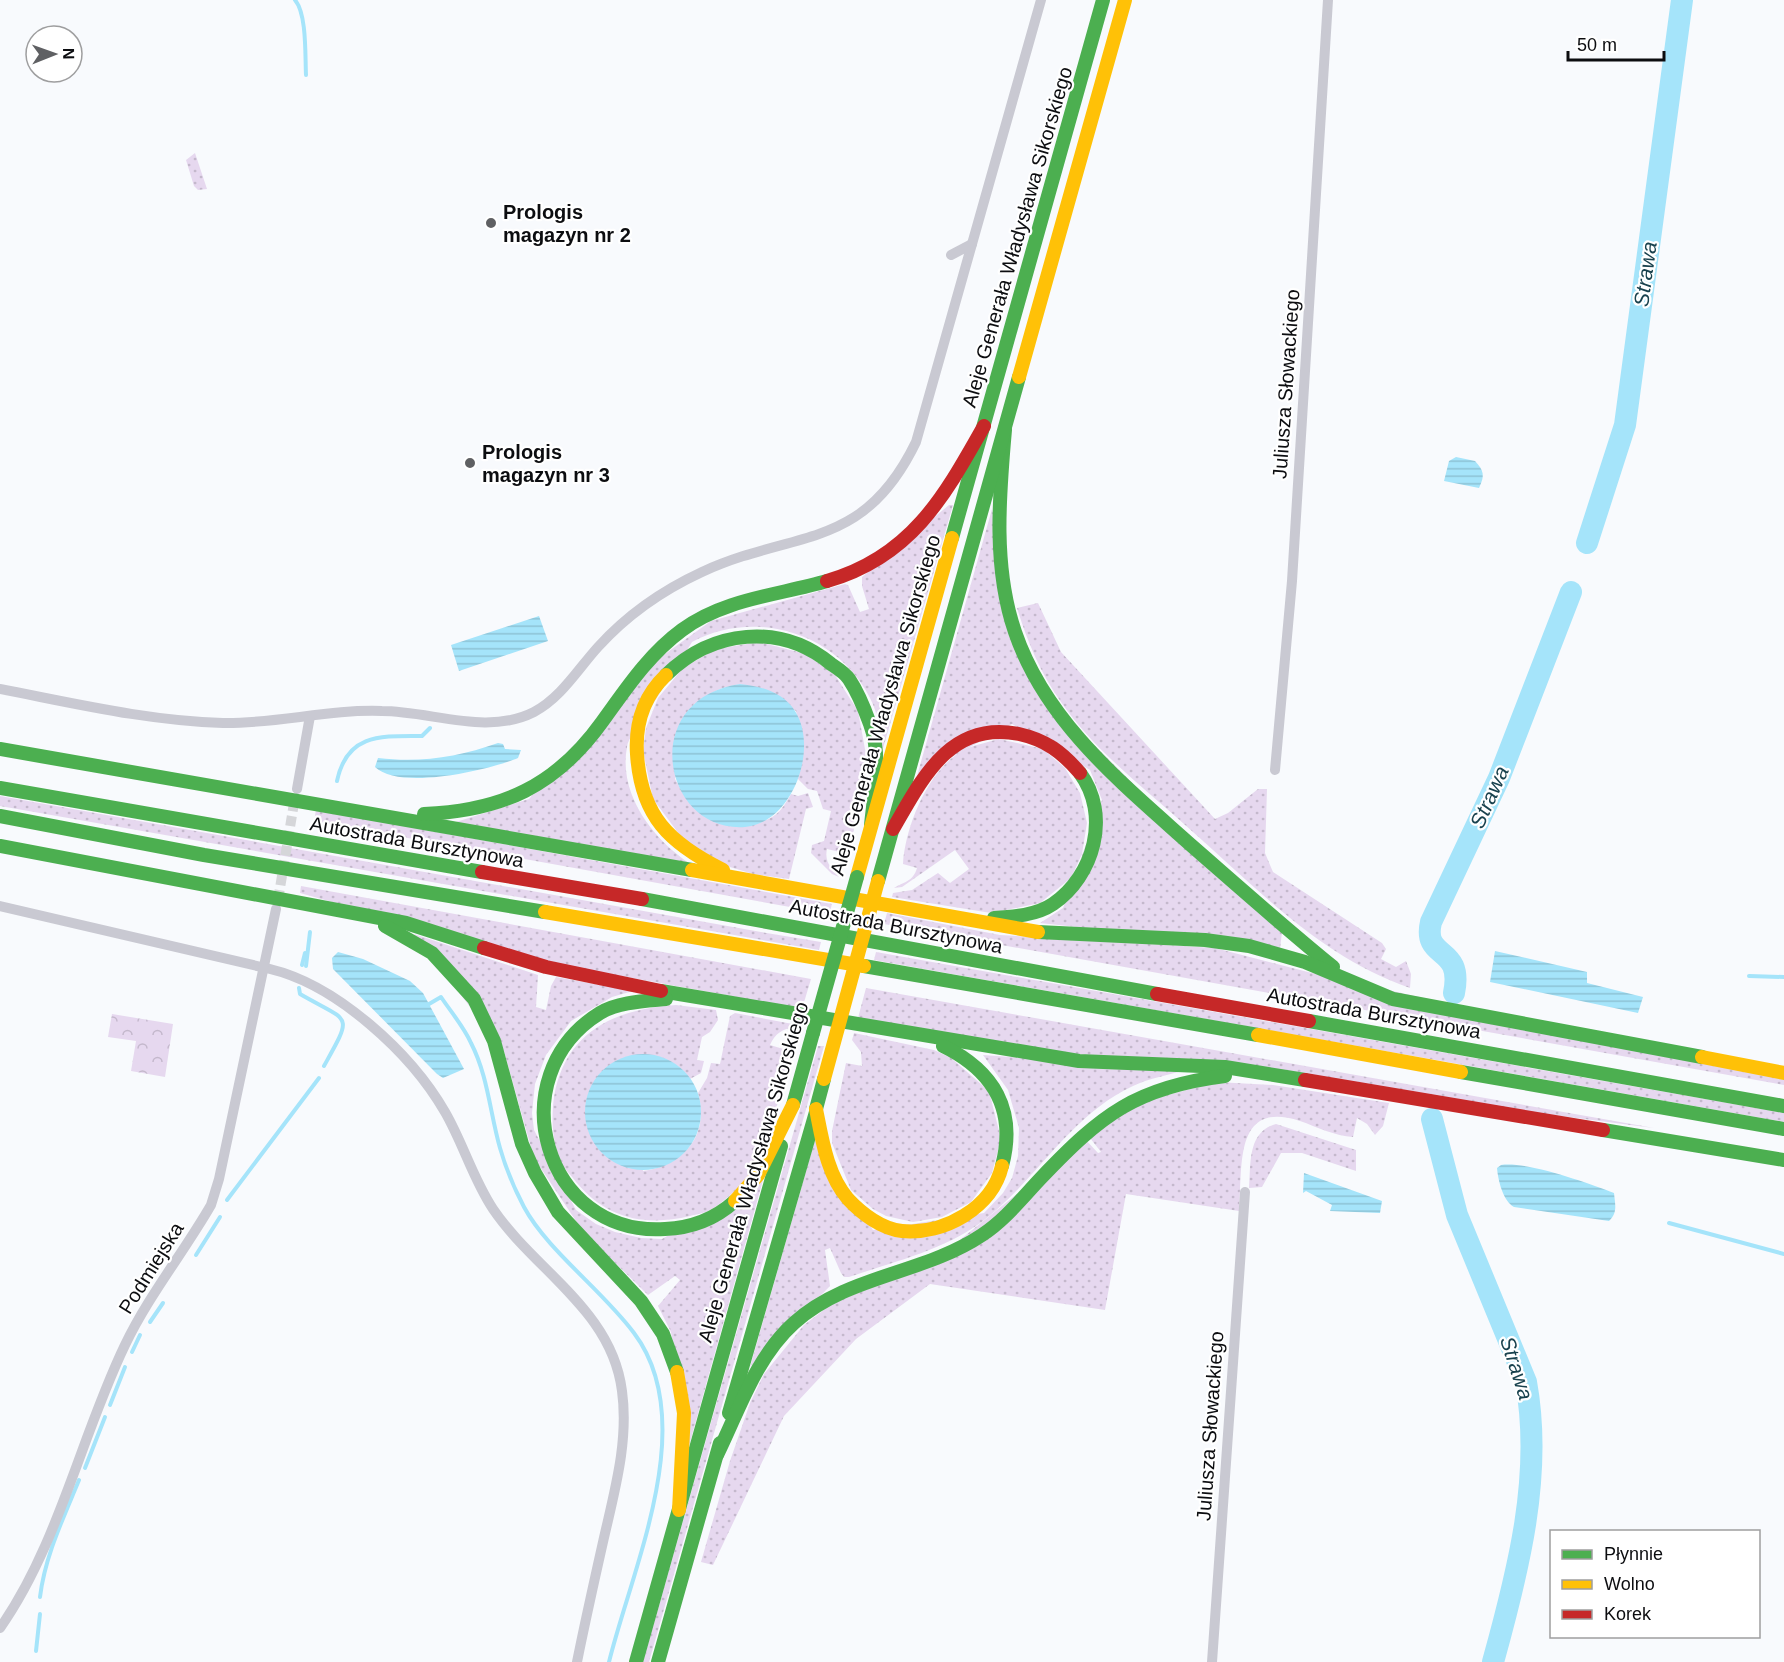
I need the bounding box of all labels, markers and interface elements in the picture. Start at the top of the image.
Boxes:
north arrow [24,24,84,84]
scale bar [1568,24,1664,62]
text: 50 m [1577,35,1617,55]
text: N [60,48,77,60]
street label: Aleje Generała Władysława Sikorskiego [958,64,1076,410]
place label: Prologis magazyn nr 2 [503,201,631,246]
marker: Prologis magazyn nr 2 [484,216,498,230]
water label: Strawa [1629,240,1661,308]
street label: Juliusza Słowackiego [1268,288,1304,480]
place label: Prologis magazyn nr 3 [482,441,610,486]
marker: Prologis magazyn nr 3 [463,456,477,470]
street label: Aleje Generała Władysława Sikorskiego [826,532,944,878]
water label: Strawa [1465,762,1513,832]
street label: Autostrada Bursztynowa [308,812,527,872]
street label: Autostrada Bursztynowa [788,895,1005,958]
street label: Autostrada Bursztynowa [1265,983,1484,1043]
street label: Aleje Generała Władysława Sikorskiego [694,999,812,1345]
street label: Podmiejska [114,1218,188,1318]
street label: Juliusza Słowackiego [1192,1330,1228,1522]
water label: Strawa [1496,1333,1538,1403]
legend [1550,1530,1760,1638]
text: Płynnie [1604,1544,1663,1564]
text: Wolno [1604,1574,1655,1594]
text: Korek [1604,1604,1652,1624]

